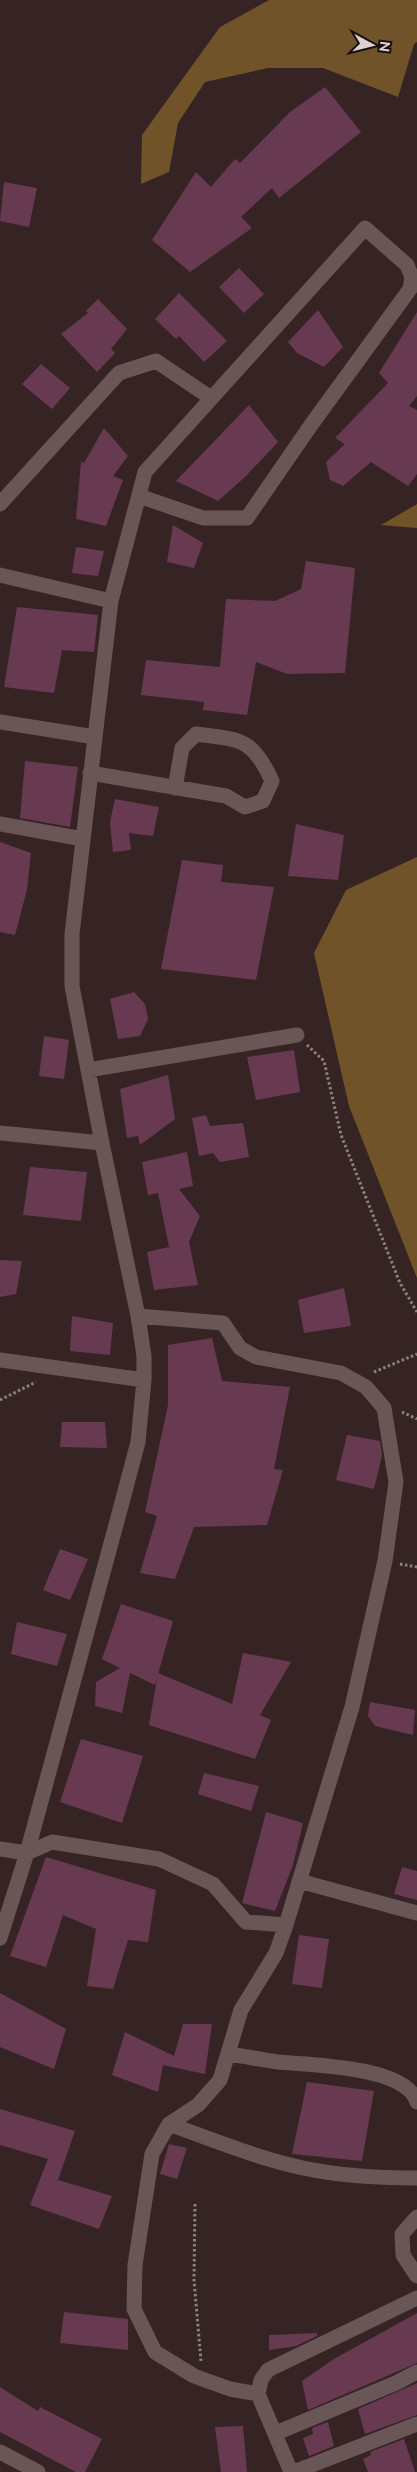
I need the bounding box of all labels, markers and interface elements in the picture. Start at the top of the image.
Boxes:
north arrow [347,20,397,70]
text: N [376,40,393,53]

